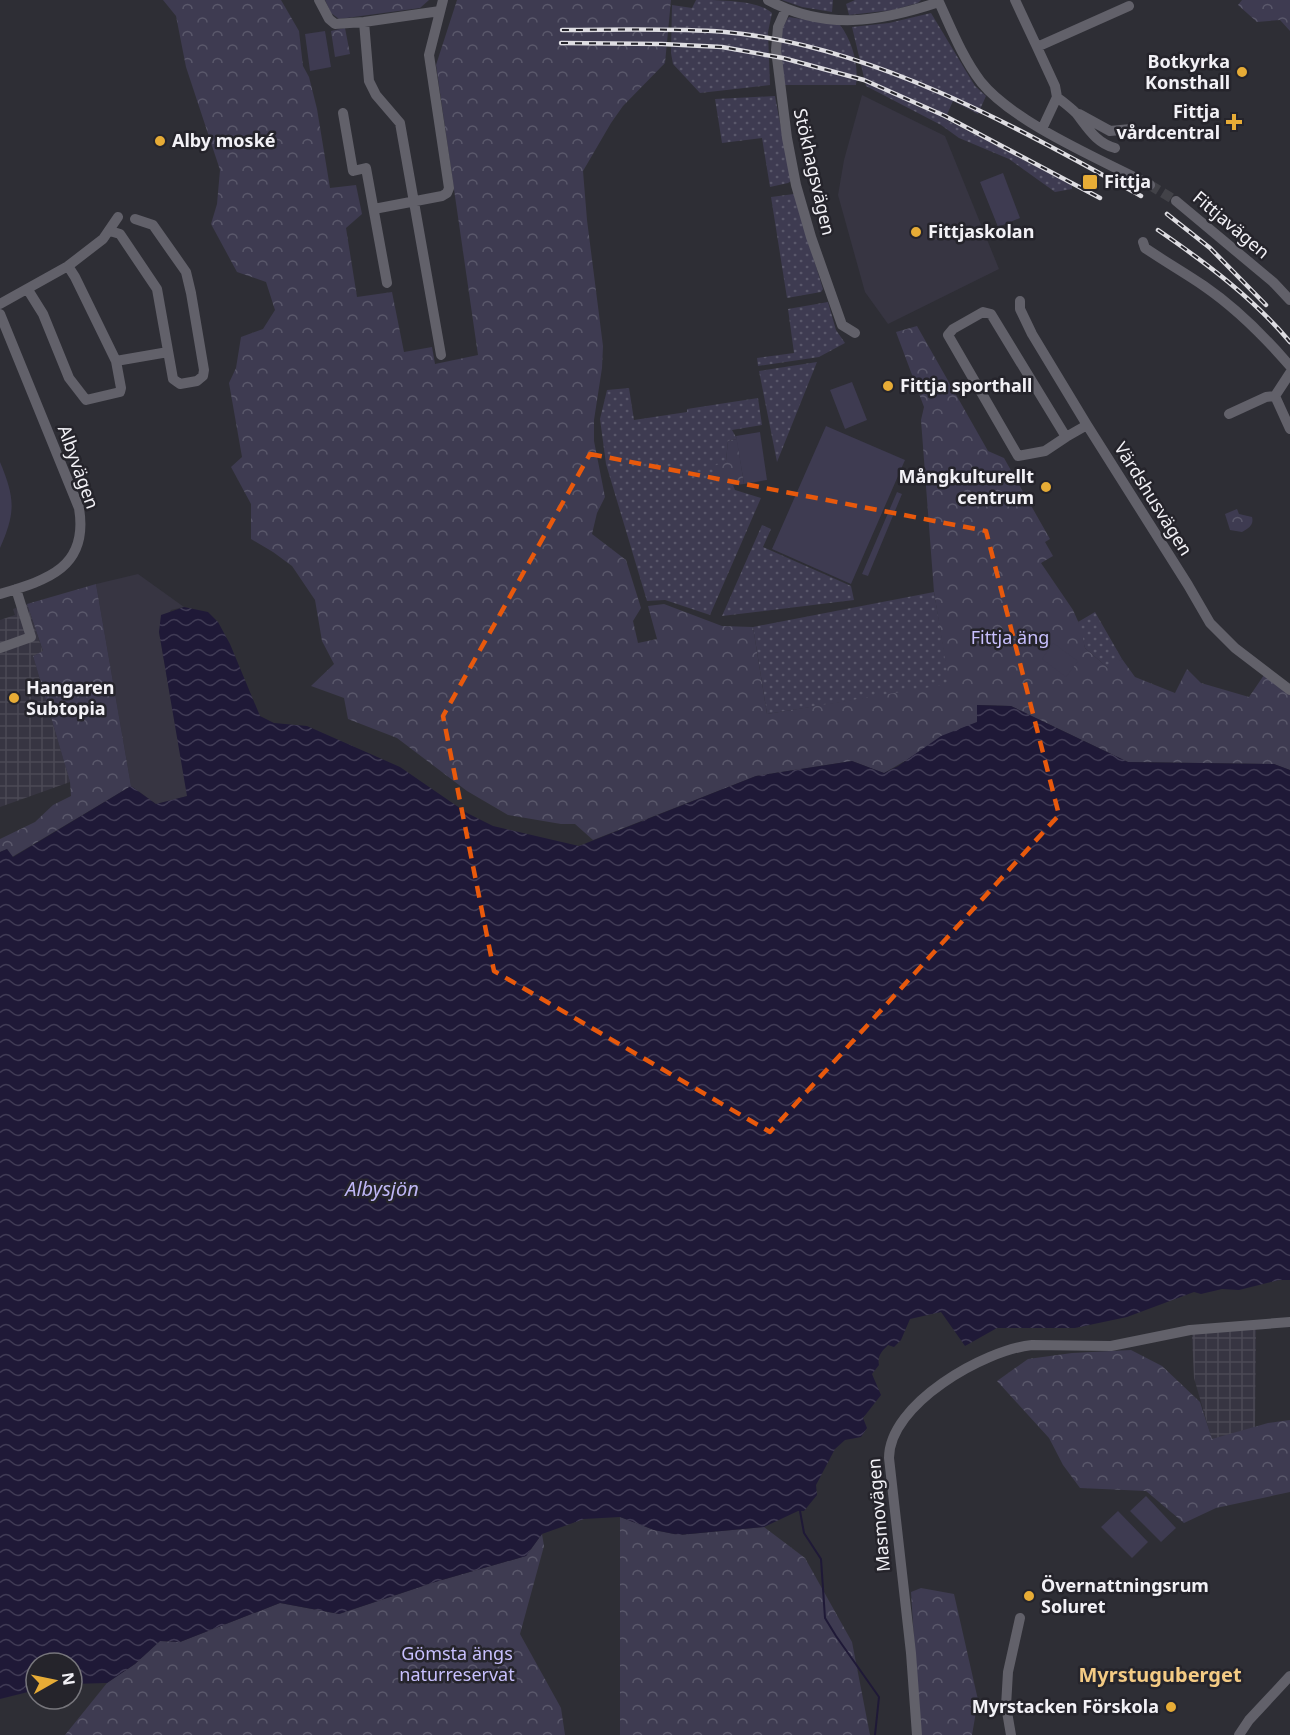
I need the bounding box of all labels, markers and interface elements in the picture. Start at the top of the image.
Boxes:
place label: Botkyrka Konsthall [1145,49,1230,94]
marker: Botkyrka Konsthall [1235,65,1249,79]
place label: Fittja vårdcentral [1117,99,1220,144]
street label: Stökhagsvägen [789,106,841,238]
marker: Fittja vårdcentral [1225,113,1243,131]
place label: Alby moské [172,128,276,152]
marker: Alby moské [153,134,167,148]
place label: Fittja [1104,169,1151,193]
marker: Fittja [1081,173,1099,191]
street label: Fittjavägen [1188,185,1275,263]
place label: Fittjaskolan [928,219,1034,243]
marker: Fittjaskolan [909,225,923,239]
place label: Fittja sporthall [900,373,1032,397]
marker: Fittja sporthall [881,379,895,393]
street label: Albyvägen [53,421,105,512]
street label: Värdshusvägen [1109,437,1198,560]
place label: Mångkulturellt centrum [898,464,1034,509]
marker: Mångkulturellt centrum [1039,480,1053,494]
park label: Fittja äng [971,625,1049,649]
place label: Hangaren Subtopia [26,675,115,720]
marker: Hangaren Subtopia [7,691,21,705]
water label: Albysjön [343,1175,419,1202]
street label: Masmovägen [861,1457,895,1573]
place label: Övernattningsrum Soluret [1041,1573,1209,1618]
marker: Övernattningsrum Soluret [1022,1589,1036,1603]
park label: Gömsta ängs naturreservat [399,1641,515,1686]
north arrow [24,1651,84,1711]
district label: Myrstuguberget [1078,1661,1242,1688]
text: N [57,1671,81,1687]
place label: Myrstacken Förskola [972,1694,1159,1718]
marker: Myrstacken Förskola [1164,1700,1178,1714]

